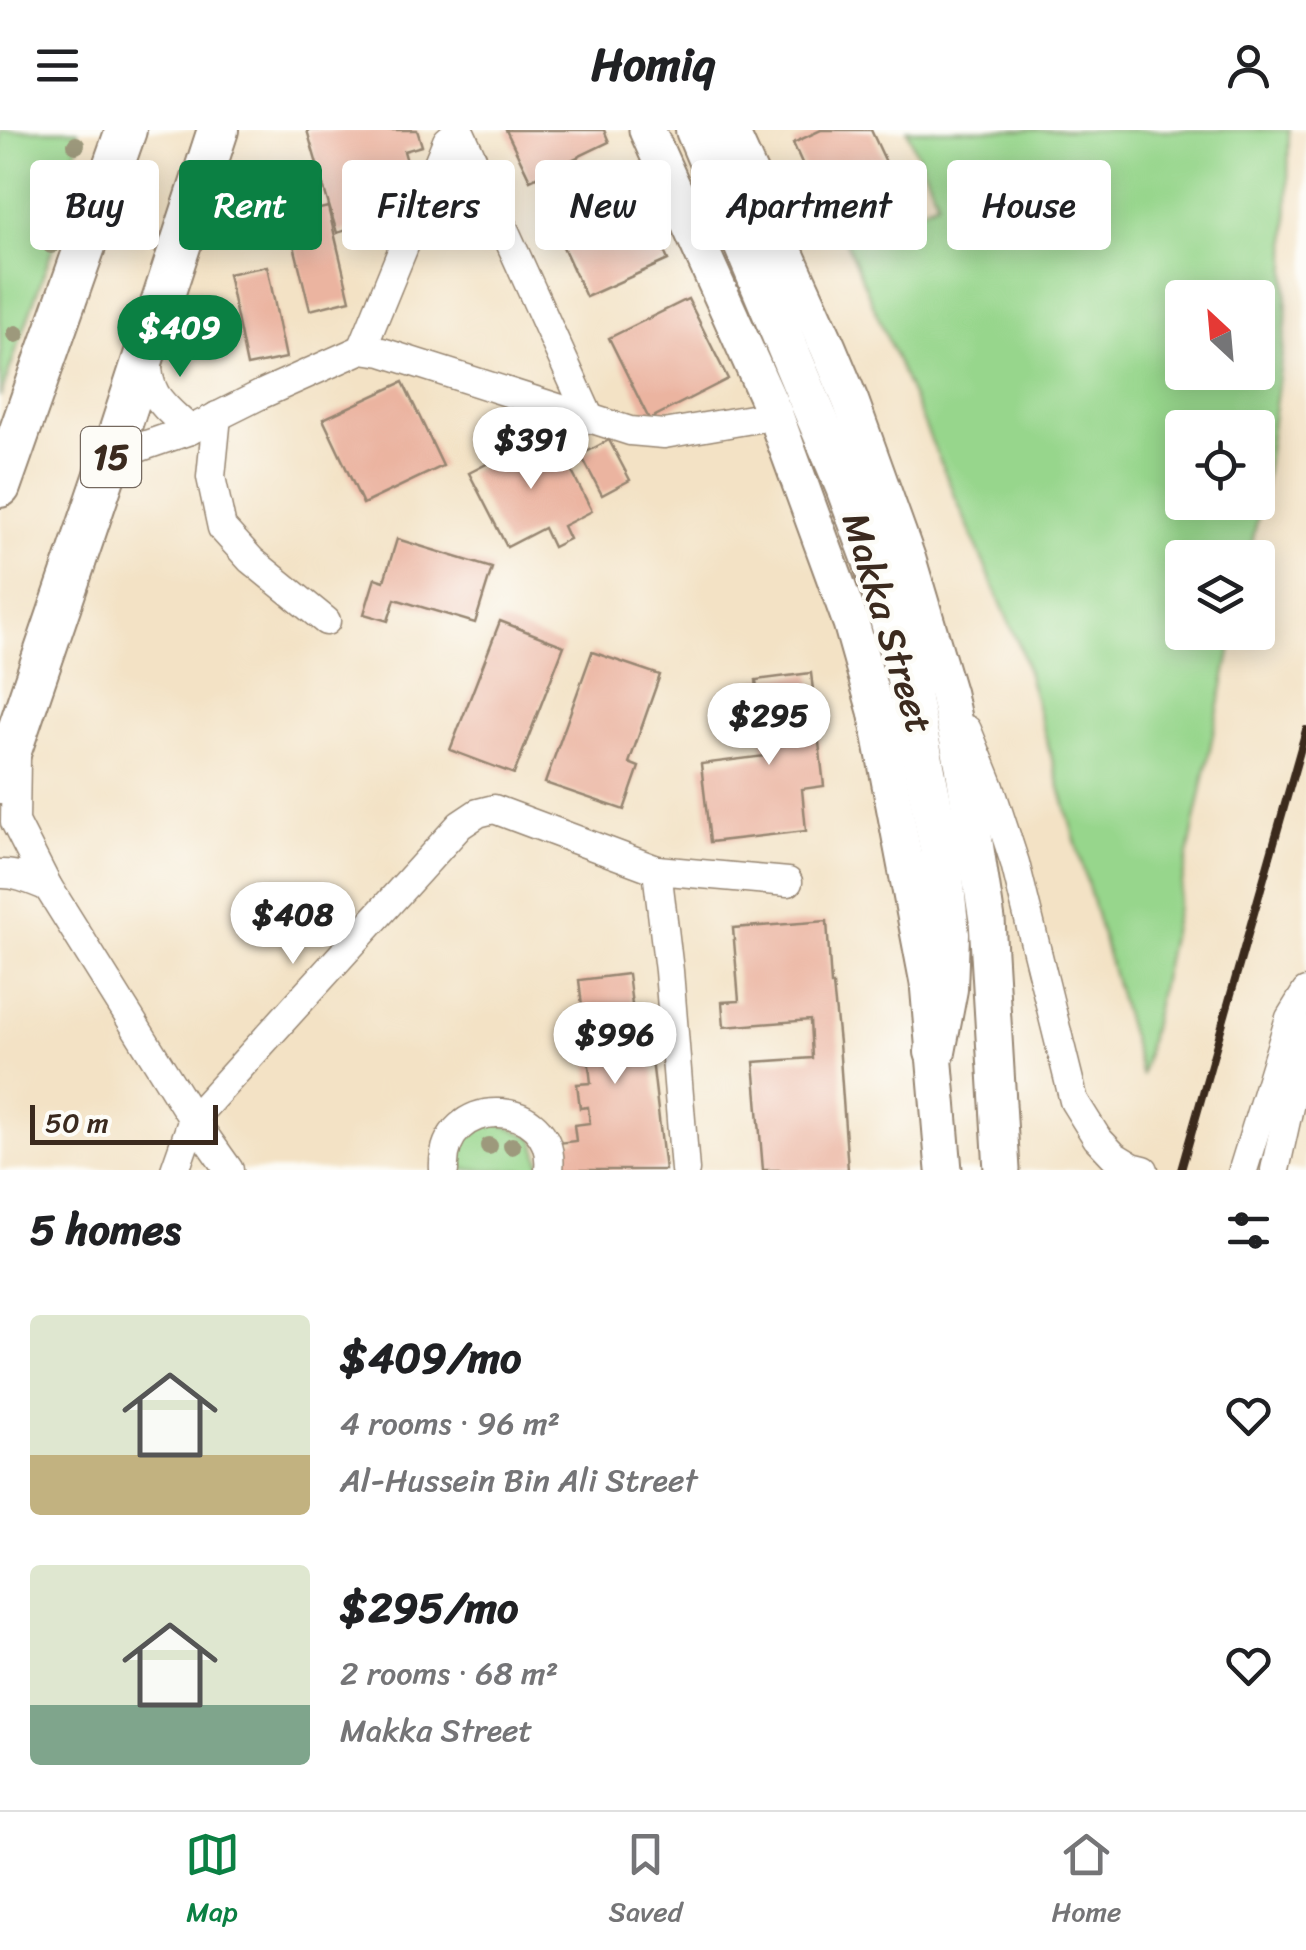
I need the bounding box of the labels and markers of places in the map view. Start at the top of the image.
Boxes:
pin: $409 [121,295,239,380]
pin: $391 [472,407,590,492]
pin: $295 [710,683,828,768]
pin: $408 [234,882,352,967]
pin: $996 [556,1002,674,1087]

